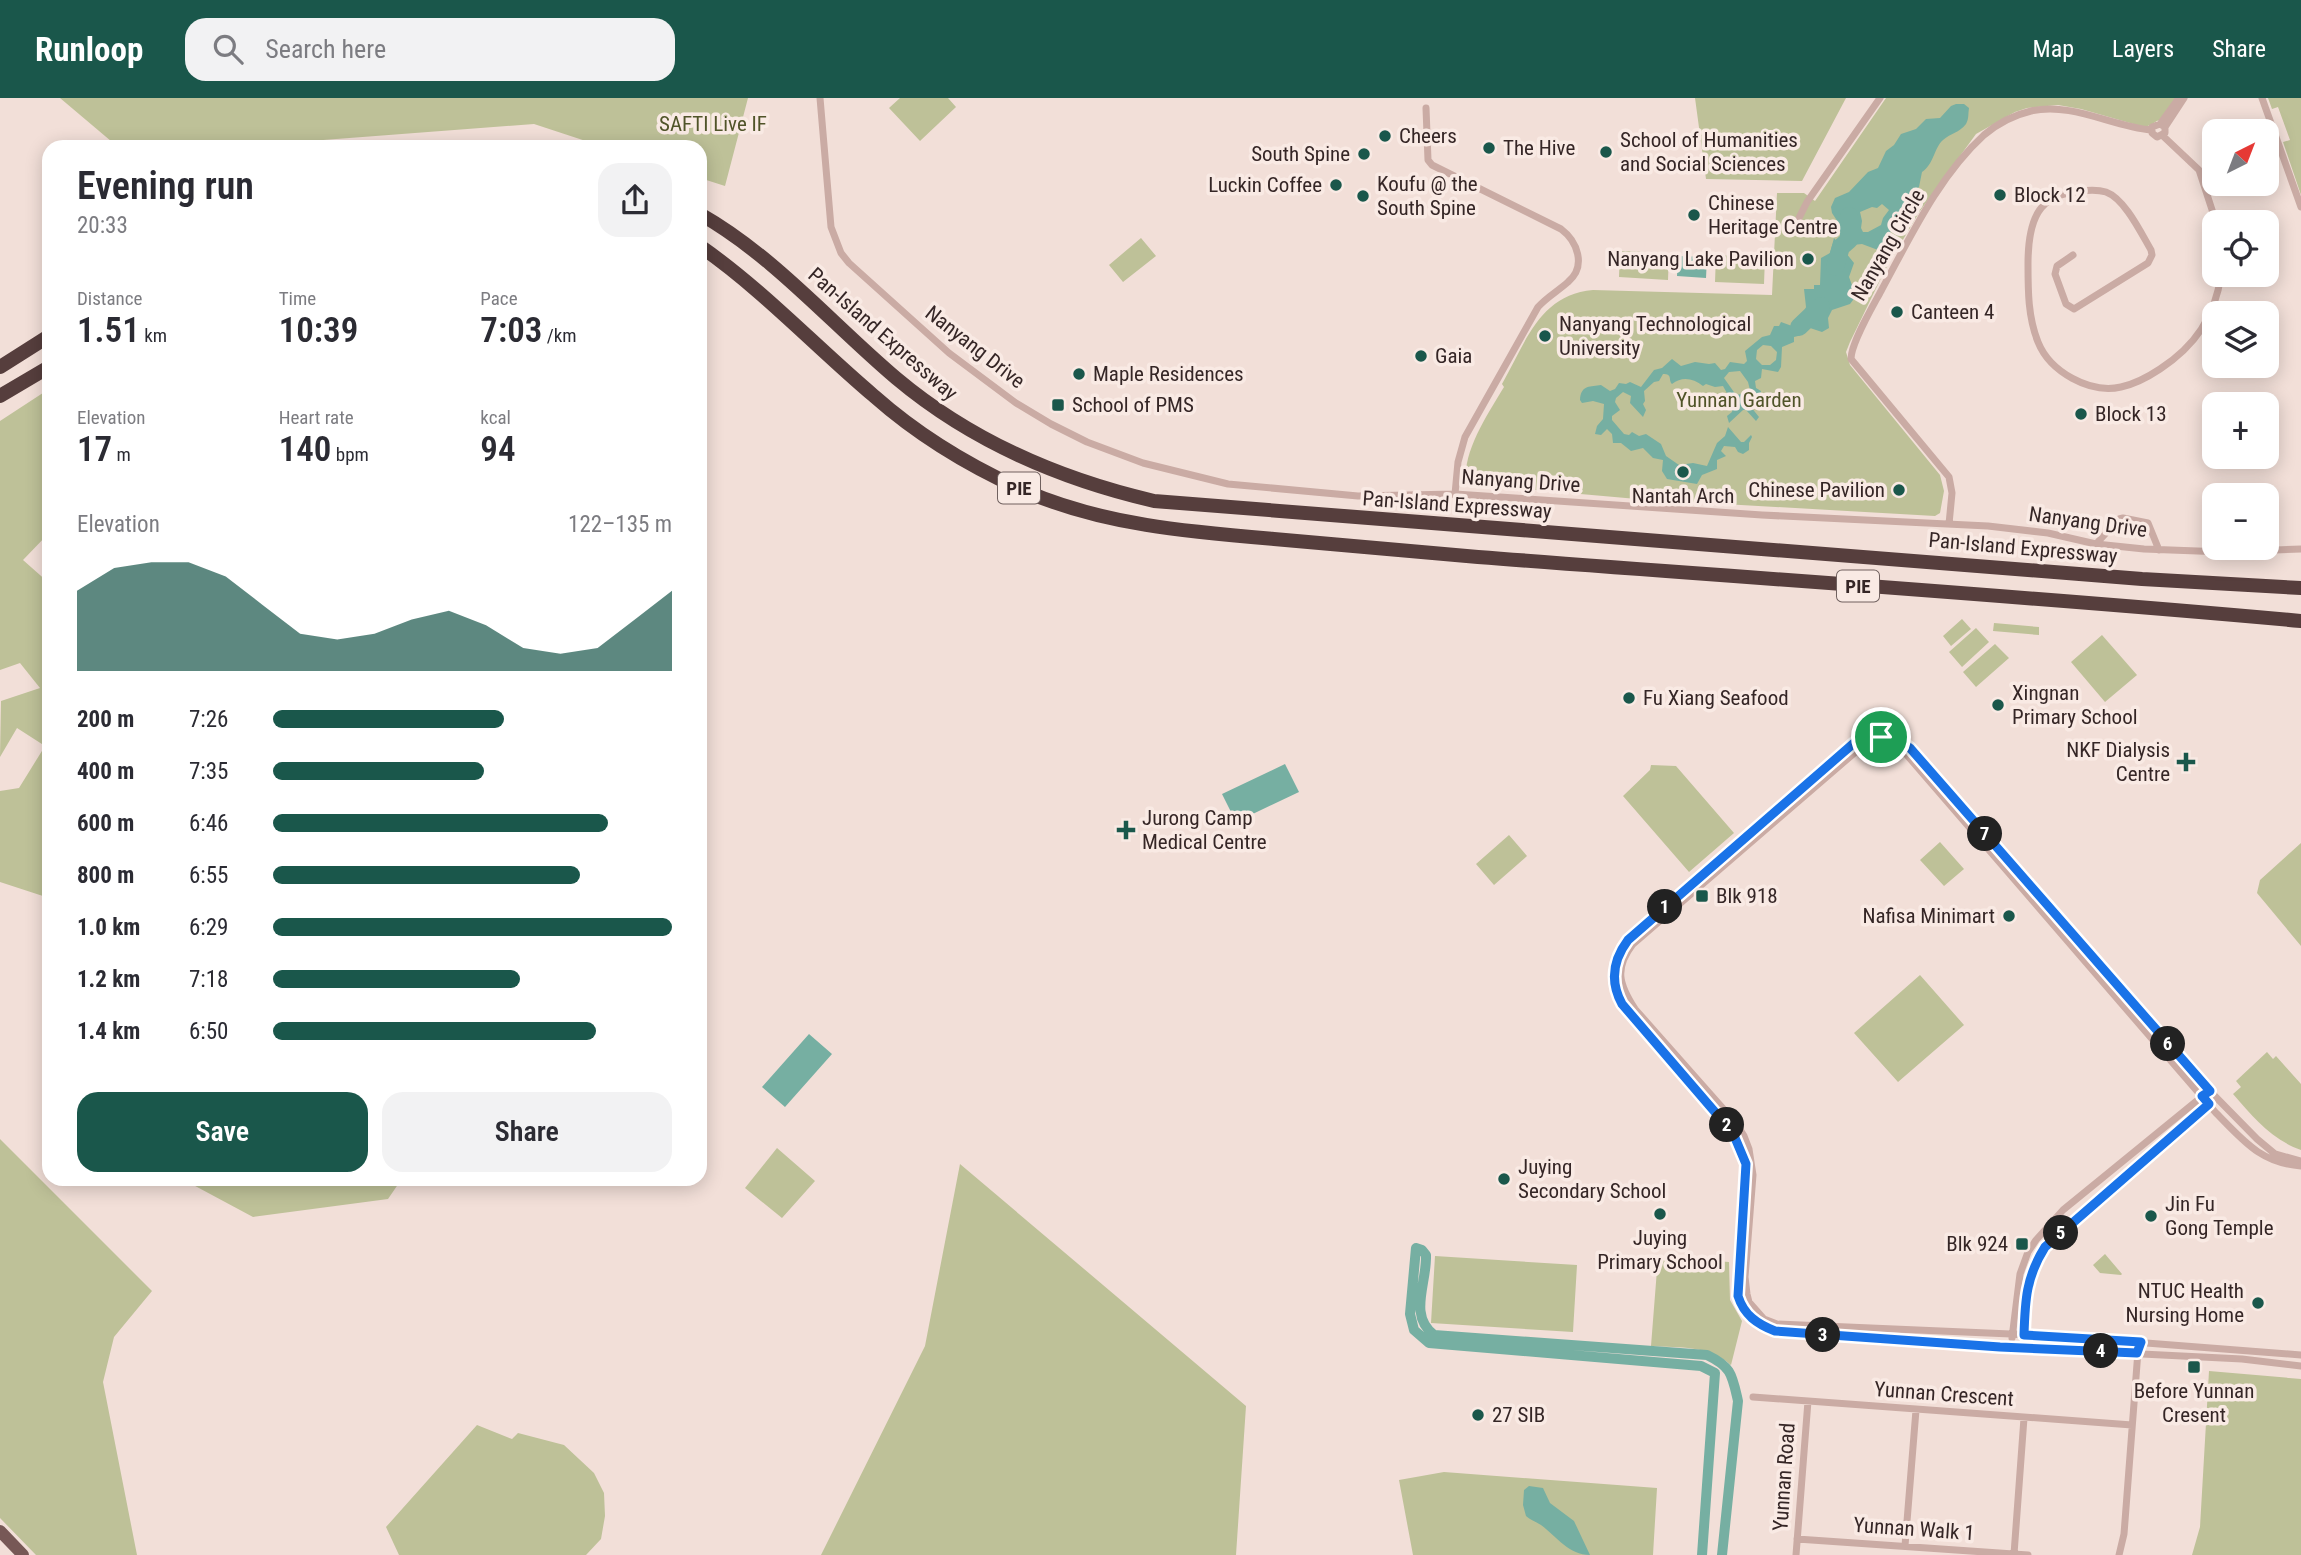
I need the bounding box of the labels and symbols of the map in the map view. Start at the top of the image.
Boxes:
park label: SAFTI Live IF [659,112,767,136]
north arrow [2202,119,2278,196]
place label: Cheers [1399,124,1457,148]
marker: Cheers [1377,128,1393,144]
place label: School of Humanities and Social Sciences [1620,128,1798,176]
place label: The Hive [1503,136,1575,160]
marker: The Hive [1481,140,1497,156]
place label: South Spine [1251,142,1350,166]
marker: School of Humanities and Social Sciences [1598,144,1614,160]
marker: South Spine [1356,146,1372,162]
place label: Koufu @ the South Spine [1377,172,1478,220]
place label: Luckin Coffee [1208,173,1322,197]
marker: Luckin Coffee [1328,177,1344,193]
place label: Block 12 [2014,183,2086,207]
street label: Nanyang Circle [1846,185,1930,305]
marker: Block 12 [1992,187,2008,203]
marker: Koufu @ the South Spine [1355,188,1371,204]
place label: Chinese Heritage Centre [1708,191,1838,239]
marker: Chinese Heritage Centre [1686,207,1702,223]
place label: Nanyang Lake Pavilion [1607,247,1794,271]
marker: Nanyang Lake Pavilion [1800,251,1816,267]
street label: Pan-Island Expressway [804,263,963,405]
place label: Canteen 4 [1911,300,1994,324]
street label: Nanyang Drive [921,301,1029,393]
marker: Canteen 4 [1889,304,1905,320]
place label: Nanyang Technological University [1559,312,1751,360]
marker: Nanyang Technological University [1537,328,1553,344]
place label: Gaia [1435,344,1472,368]
marker: Gaia [1413,348,1429,364]
place label: Maple Residences [1093,362,1244,386]
marker: Maple Residences [1071,366,1087,382]
park label: Yunnan Garden [1676,388,1802,412]
place label: School of PMS [1072,393,1194,417]
marker: School of PMS [1050,397,1066,413]
place label: Block 13 [2095,402,2167,426]
marker: Block 13 [2073,406,2089,422]
marker: Nantah Arch [1675,464,1691,480]
street label: Nanyang Drive [1461,465,1581,497]
road number: PIE [998,472,1040,504]
place label: Chinese Pavilion [1748,478,1885,502]
marker: Chinese Pavilion [1891,482,1907,498]
place label: Nantah Arch [1632,484,1734,508]
street label: Pan-Island Expressway [1362,486,1553,524]
street label: Nanyang Drive [2027,502,2149,542]
street label: Pan-Island Expressway [1928,528,2119,568]
road number: PIE [1837,570,1879,601]
place label: Xingnan Primary School [2012,681,2138,729]
place label: Fu Xiang Seafood [1643,686,1789,710]
marker: Fu Xiang Seafood [1621,690,1637,706]
marker: Xingnan Primary School [1990,697,2006,713]
pin [1851,707,1911,767]
place label: NKF Dialysis Centre [2066,738,2170,786]
marker: NKF Dialysis Centre [2176,752,2196,772]
place label: Jurong Camp Medical Centre [1142,806,1267,854]
pin: 7 [1968,816,2002,852]
marker: Jurong Camp Medical Centre [1116,820,1136,840]
place label: Blk 918 [1716,884,1778,908]
marker: Blk 918 [1694,888,1710,904]
pin: 1 [1648,890,1682,924]
place label: Nafisa Minimart [1863,904,1995,928]
marker: Nafisa Minimart [2001,908,2017,924]
pin: 6 [2150,1026,2186,1062]
pin: 2 [1710,1108,1744,1142]
place label: Juying Secondary School [1518,1155,1666,1203]
marker: Juying Secondary School [1496,1171,1512,1187]
place label: Jin Fu Gong Temple [2165,1192,2274,1240]
marker: Juying Primary School [1652,1206,1668,1222]
marker: Jin Fu Gong Temple [2143,1208,2159,1224]
pin: 5 [2044,1216,2078,1250]
place label: Juying Primary School [1597,1226,1723,1274]
place label: Blk 924 [1946,1232,2008,1256]
marker: Blk 924 [2014,1236,2030,1252]
place label: NTUC Health Nursing Home [2125,1279,2244,1327]
marker: NTUC Health Nursing Home [2250,1295,2266,1311]
pin: 3 [1806,1318,1840,1352]
pin: 4 [2084,1334,2118,1368]
marker: Before Yunnan Cresent [2186,1359,2202,1375]
street label: Yunnan Crescent [1874,1377,2014,1411]
place label: Before Yunnan Cresent [2134,1379,2254,1427]
place label: 27 SIB [1492,1403,1545,1427]
marker: 27 SIB [1470,1407,1486,1423]
street label: Yunnan Road [1768,1422,1800,1532]
street label: Yunnan Walk 1 [1853,1513,1975,1545]

